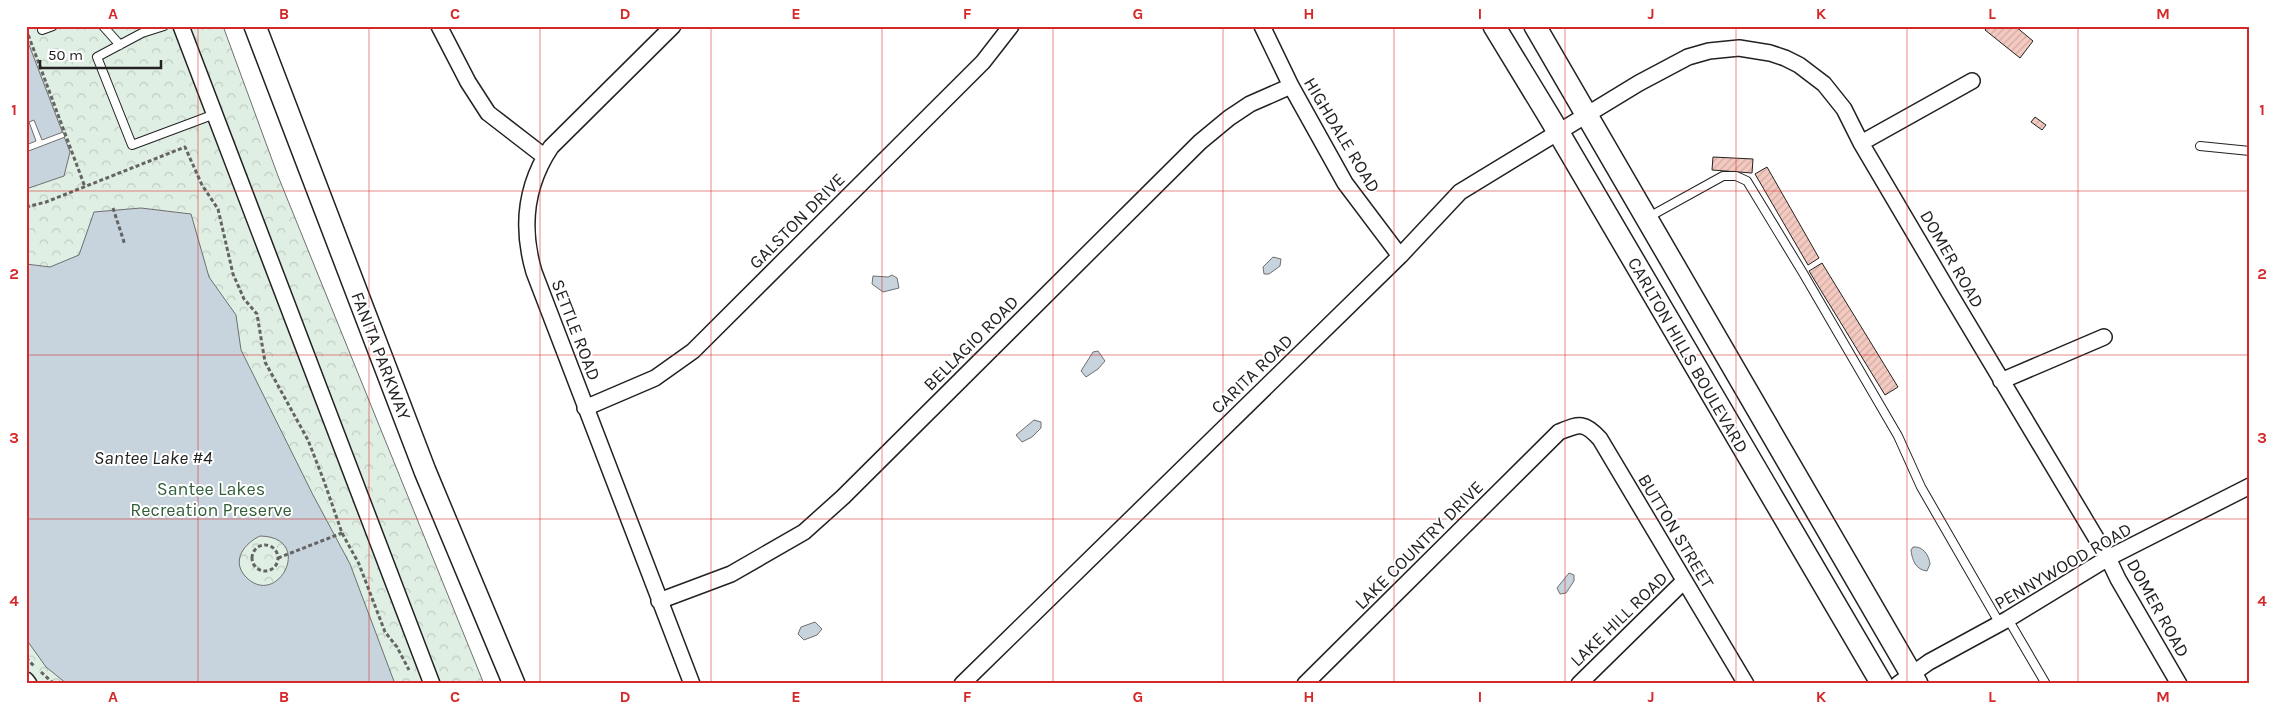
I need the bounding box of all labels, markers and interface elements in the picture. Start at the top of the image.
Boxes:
text: A [108,4,118,23]
text: B [279,4,289,23]
text: C [450,4,460,23]
text: D [620,4,631,23]
text: E [791,4,801,23]
text: F [963,4,972,23]
text: G [1133,4,1143,23]
text: H [1303,4,1315,23]
text: I [1478,4,1482,23]
text: J [1647,4,1655,23]
text: K [1816,4,1827,23]
text: L [1988,4,1996,23]
text: M [2156,4,2170,23]
scale bar [40,38,161,70]
text: 50 m [48,46,83,64]
street label: HIGHDALE ROAD [1299,73,1385,197]
text: 1 [11,100,17,119]
text: 1 [2259,100,2265,119]
street label: GALSTON DRIVE [744,168,850,274]
street label: DOMER ROAD [1915,206,1989,312]
street label: CARLTON HILLS BOULEVARD [1623,253,1753,457]
text: 2 [9,264,19,283]
text: 2 [2257,264,2267,283]
street label: SETTLE ROAD [547,276,605,384]
street label: FANITA PARKWAY [346,289,416,423]
street label: BELLAGIO ROAD [919,291,1023,395]
street label: CARITA ROAD [1207,330,1297,418]
text: 3 [9,428,19,447]
text: 3 [2257,428,2267,447]
water label: Santee Lake #4 [94,447,213,469]
street label: BUTTON STREET [1633,470,1719,592]
street label: LAKE COUNTRY DRIVE [1350,476,1488,614]
park label: Santee Lakes Recreation Preserve [130,478,292,521]
street label: PENNYWOOD ROAD [1990,518,2136,614]
street label: DOMER ROAD [2122,555,2194,661]
street label: LAKE HILL ROAD [1566,567,1672,671]
text: 4 [9,591,19,610]
text: 4 [2257,591,2267,610]
text: A [108,687,118,706]
text: B [279,687,289,706]
text: C [450,687,460,706]
text: D [620,687,631,706]
text: E [791,687,801,706]
text: F [963,687,972,706]
text: G [1133,687,1143,706]
text: H [1303,687,1315,706]
text: I [1478,687,1482,706]
text: J [1647,687,1655,706]
text: K [1816,687,1827,706]
text: L [1988,687,1996,706]
text: M [2156,687,2170,706]

